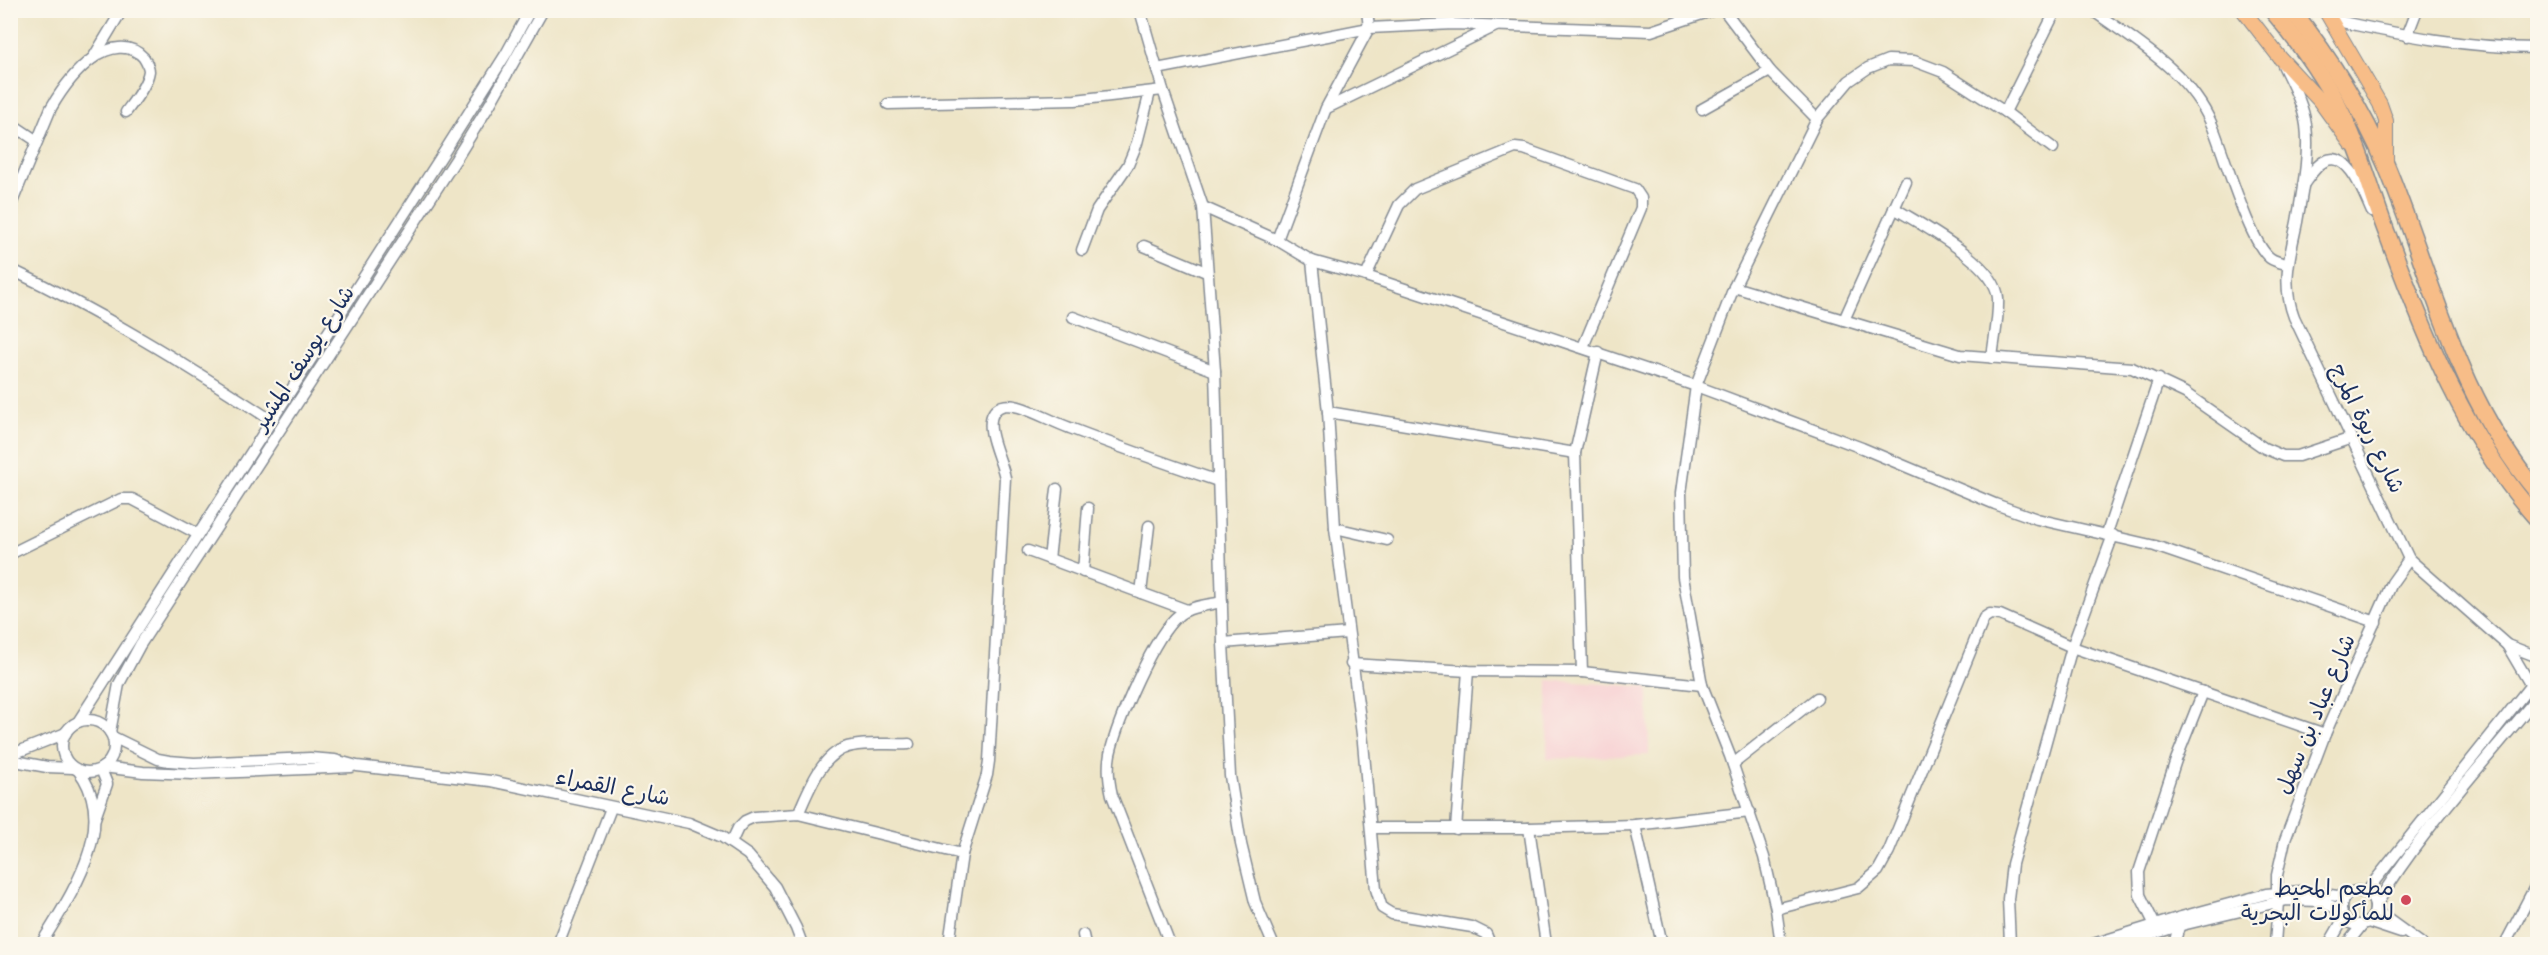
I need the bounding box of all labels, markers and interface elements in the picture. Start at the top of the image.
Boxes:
street label: شارع يوسف المشير [244,280,362,438]
street label: شارع ربوة المرج [2323,358,2412,498]
street label: شارع عباد بن سهل [2268,629,2363,799]
street label: شارع القمراء [553,762,672,813]
place label: مطعم المحيط للمأكولات البحرية [2241,873,2394,927]
marker: مطعم المحيط للمأكولات البحرية [2399,893,2413,907]

